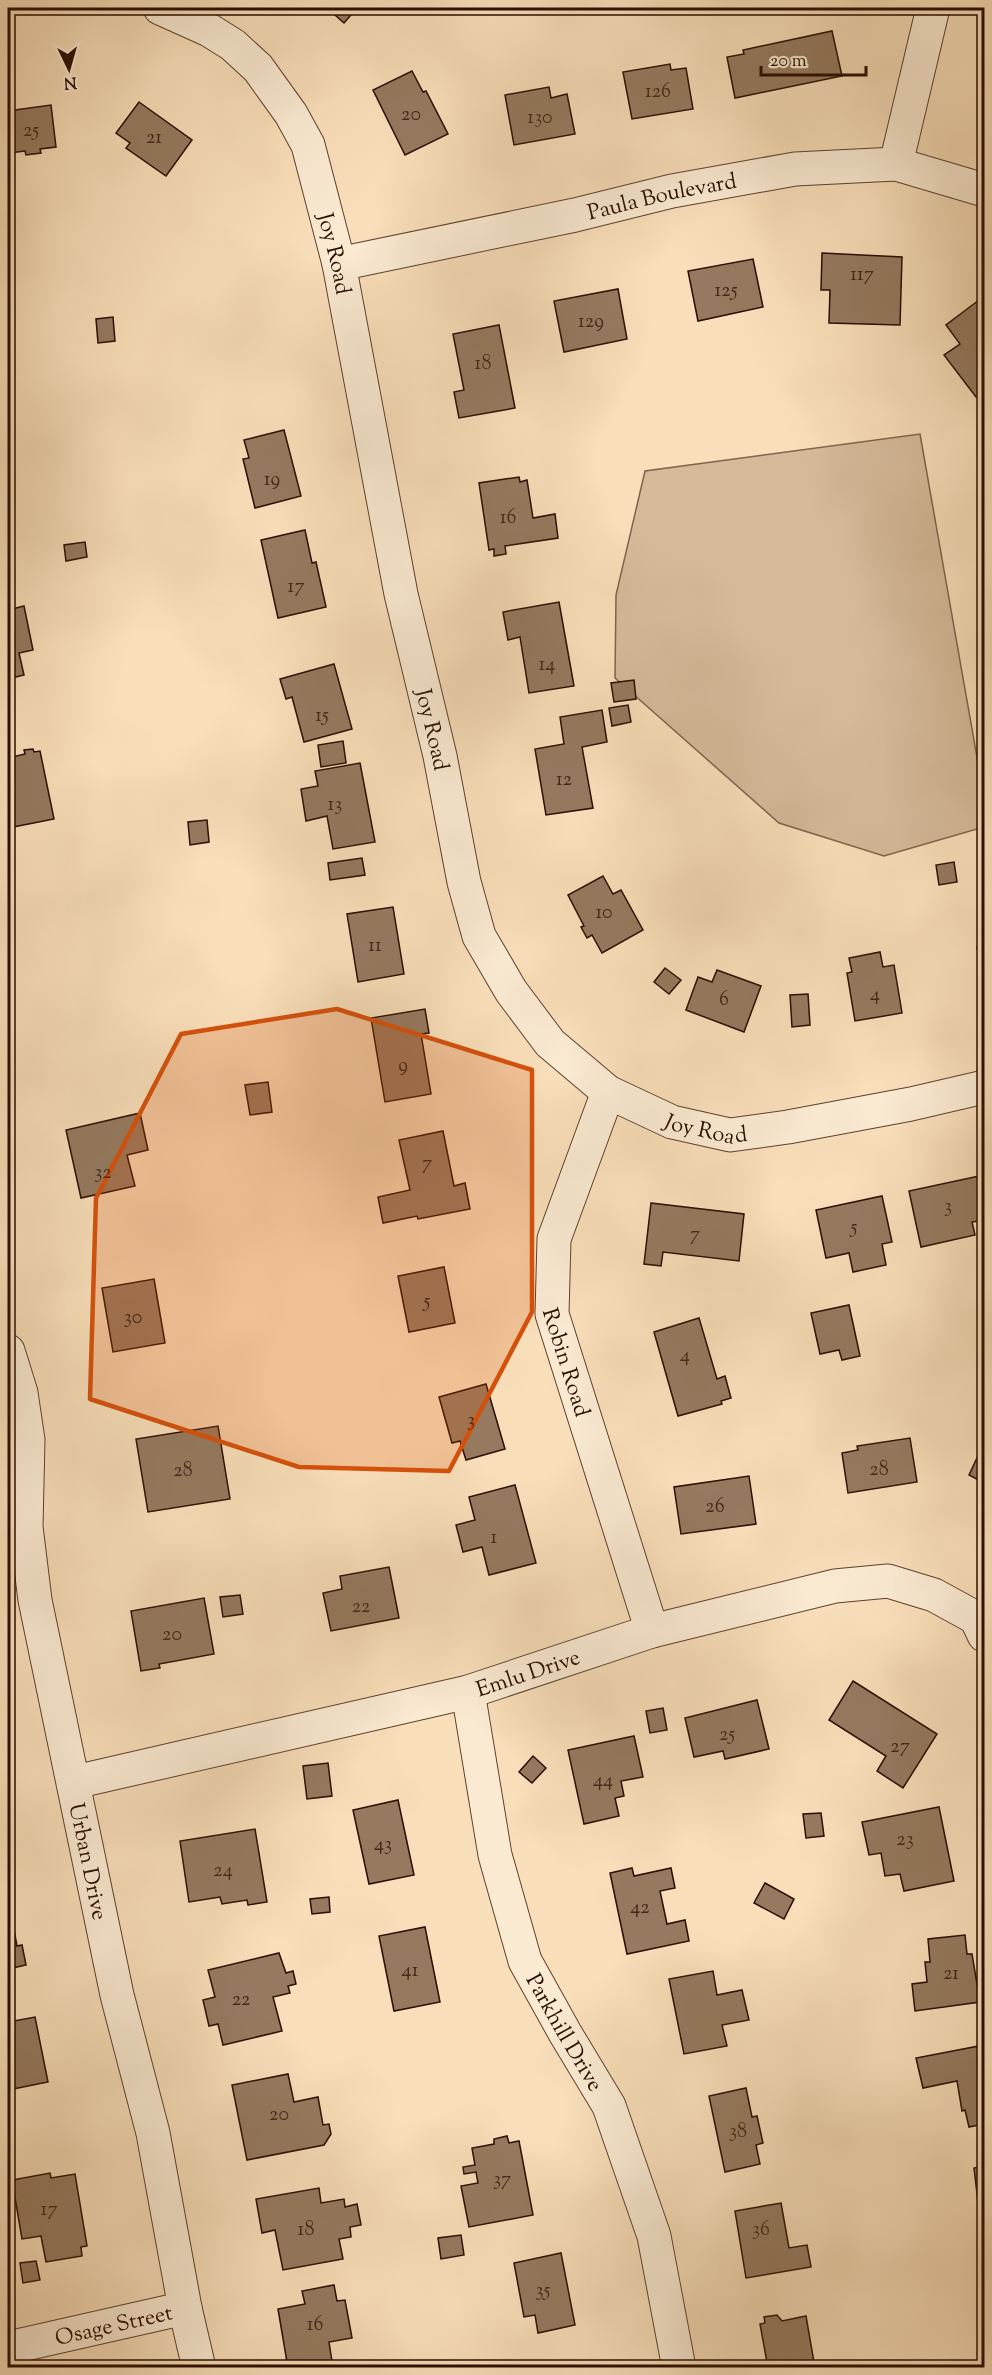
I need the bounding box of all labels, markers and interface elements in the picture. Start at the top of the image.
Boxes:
north arrow [39,39,99,99]
scale bar [761,39,866,77]
text: 20 m [770,49,807,75]
text: N [63,69,77,93]
house number: 126 [645,78,671,107]
house number: 20 [401,101,421,130]
house number: 130 [527,104,553,133]
house number: 25 [23,117,39,146]
house number: 21 [146,124,162,153]
street label: Paula Boulevard [584,167,739,230]
street label: Joy Road [307,209,357,298]
house number: 117 [850,261,874,290]
house number: 125 [715,277,738,306]
house number: 129 [578,308,604,337]
house number: 18 [475,350,491,379]
house number: 19 [264,466,280,495]
house number: 16 [500,504,516,533]
house number: 17 [288,573,304,602]
house number: 14 [539,651,555,680]
street label: Joy Road [405,685,455,773]
house number: 15 [315,702,329,731]
house number: 12 [556,766,572,795]
house number: 13 [328,791,342,820]
house number: 10 [595,899,613,928]
house number: 11 [368,932,382,961]
house number: 4 [870,981,880,1010]
house number: 6 [719,986,729,1015]
house number: 9 [398,1052,408,1081]
street label: Joy Road [657,1107,750,1155]
house number: 7 [422,1150,432,1179]
house number: 32 [94,1159,112,1188]
house number: 3 [944,1193,952,1222]
house number: 5 [850,1214,858,1243]
house number: 7 [690,1221,700,1250]
house number: 5 [423,1288,431,1317]
house number: 30 [124,1304,142,1333]
street label: Robin Road [532,1304,596,1421]
house number: 4 [680,1342,690,1371]
house number: 3 [467,1407,475,1436]
house number: 28 [869,1456,889,1485]
house number: 28 [173,1457,193,1486]
house number: 26 [705,1493,725,1522]
house number: 1 [491,1524,498,1553]
house number: 22 [352,1593,370,1622]
house number: 20 [162,1621,182,1650]
street label: Emlu Drive [472,1643,585,1707]
house number: 25 [719,1721,735,1750]
house number: 27 [890,1733,910,1762]
house number: 44 [593,1767,613,1796]
street label: Urban Drive [59,1801,114,1923]
house number: 23 [896,1826,914,1855]
house number: 43 [374,1831,392,1860]
house number: 24 [213,1857,233,1886]
house number: 42 [630,1894,650,1923]
house number: 41 [402,1957,419,1986]
house number: 21 [943,1960,959,1989]
street label: Parkhill Drive [516,1969,610,2098]
house number: 22 [232,1986,250,2015]
house number: 20 [269,2101,289,2130]
house number: 38 [729,2118,747,2147]
house number: 37 [493,2166,511,2195]
house number: 17 [41,2196,57,2225]
house number: 18 [298,2216,314,2245]
house number: 36 [752,2216,770,2245]
house number: 35 [536,2277,551,2306]
street label: Osage Street [52,2298,176,2356]
house number: 16 [307,2311,323,2340]

